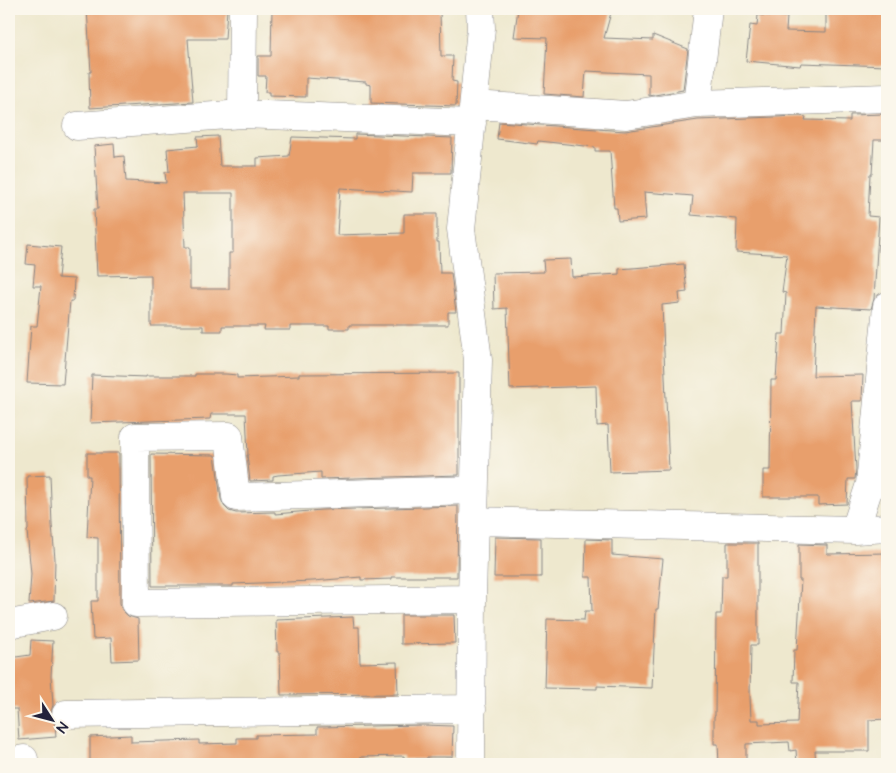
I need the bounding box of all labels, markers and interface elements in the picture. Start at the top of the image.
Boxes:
north arrow [28,696,78,746]
text: N [51,718,72,737]

